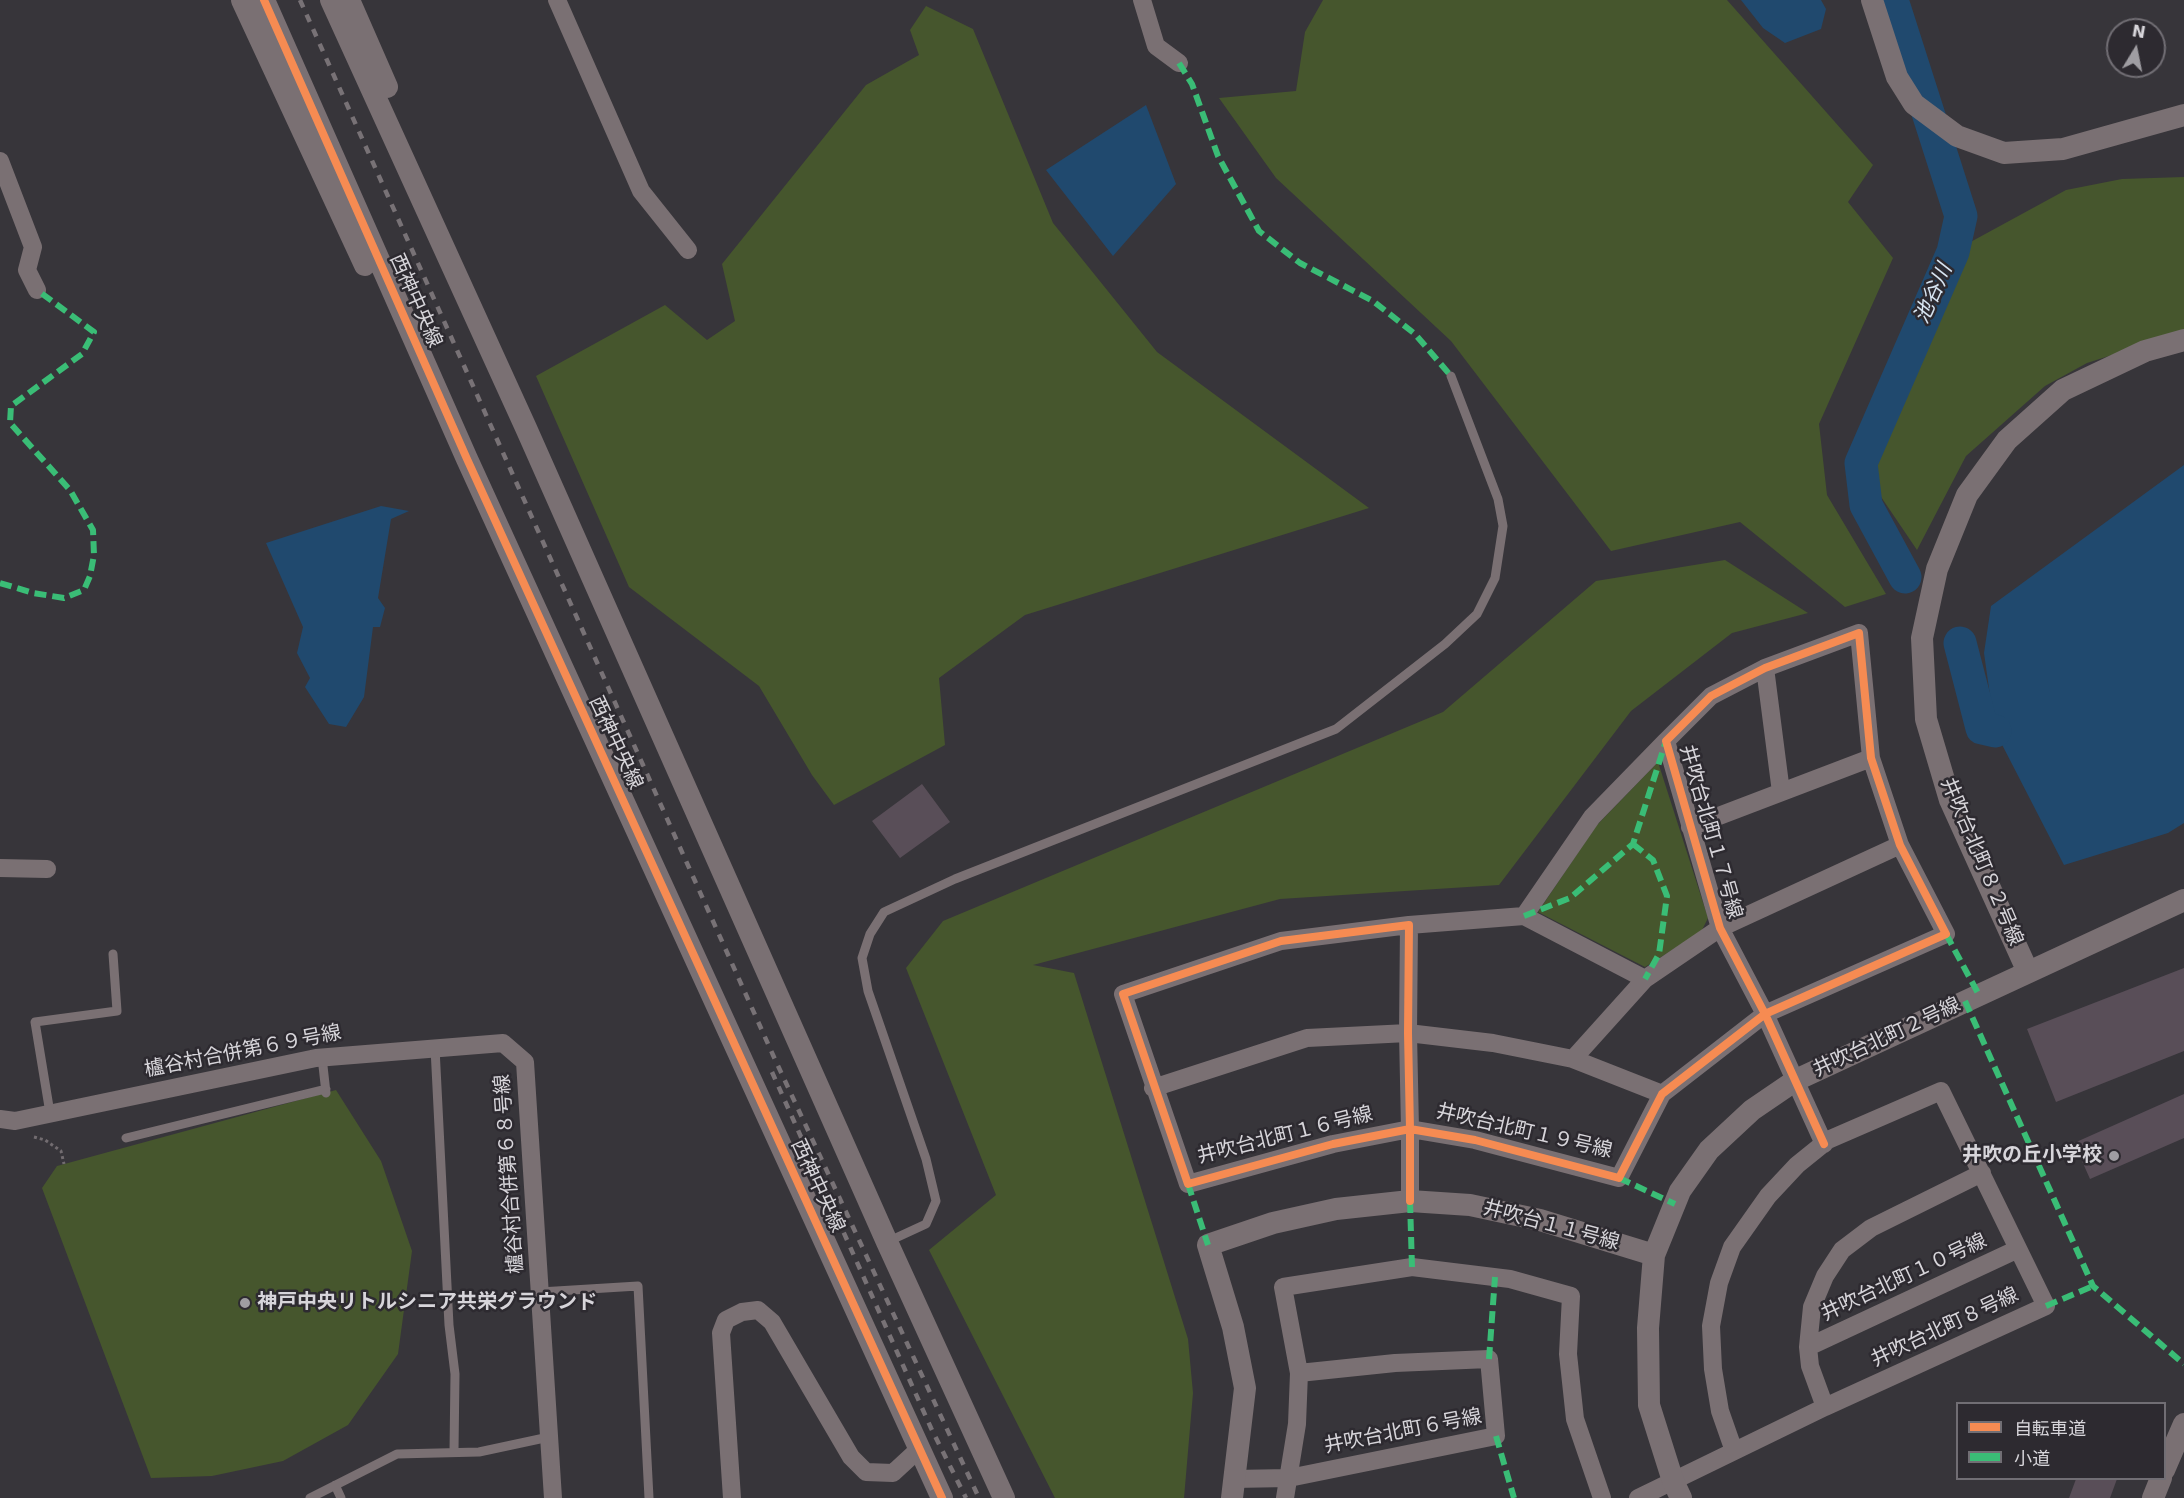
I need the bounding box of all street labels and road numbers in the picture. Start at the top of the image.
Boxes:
street label: 西神中央線 [384,250,446,352]
street label: 西神中央線 [583,693,647,793]
street label: 井吹台北町１７号線 [1674,742,1746,922]
street label: 井吹台北町８２号線 [1935,774,2027,950]
street label: 井吹台北町２号線 [1809,993,1965,1083]
street label: 櫨谷村合併第６９号線 [143,1021,343,1083]
street label: 櫨谷村合併第６８号線 [491,1073,529,1275]
street label: 井吹台北町１９号線 [1434,1100,1614,1164]
street label: 井吹台北町１６号線 [1195,1103,1375,1169]
street label: 西神中央線 [785,1136,849,1236]
street label: 井吹台１１号線 [1480,1196,1622,1256]
street label: 井吹台北町１０号線 [1817,1229,1991,1327]
street label: 井吹台北町８号線 [1867,1283,2023,1373]
street label: 井吹台北町６号線 [1322,1405,1484,1459]

